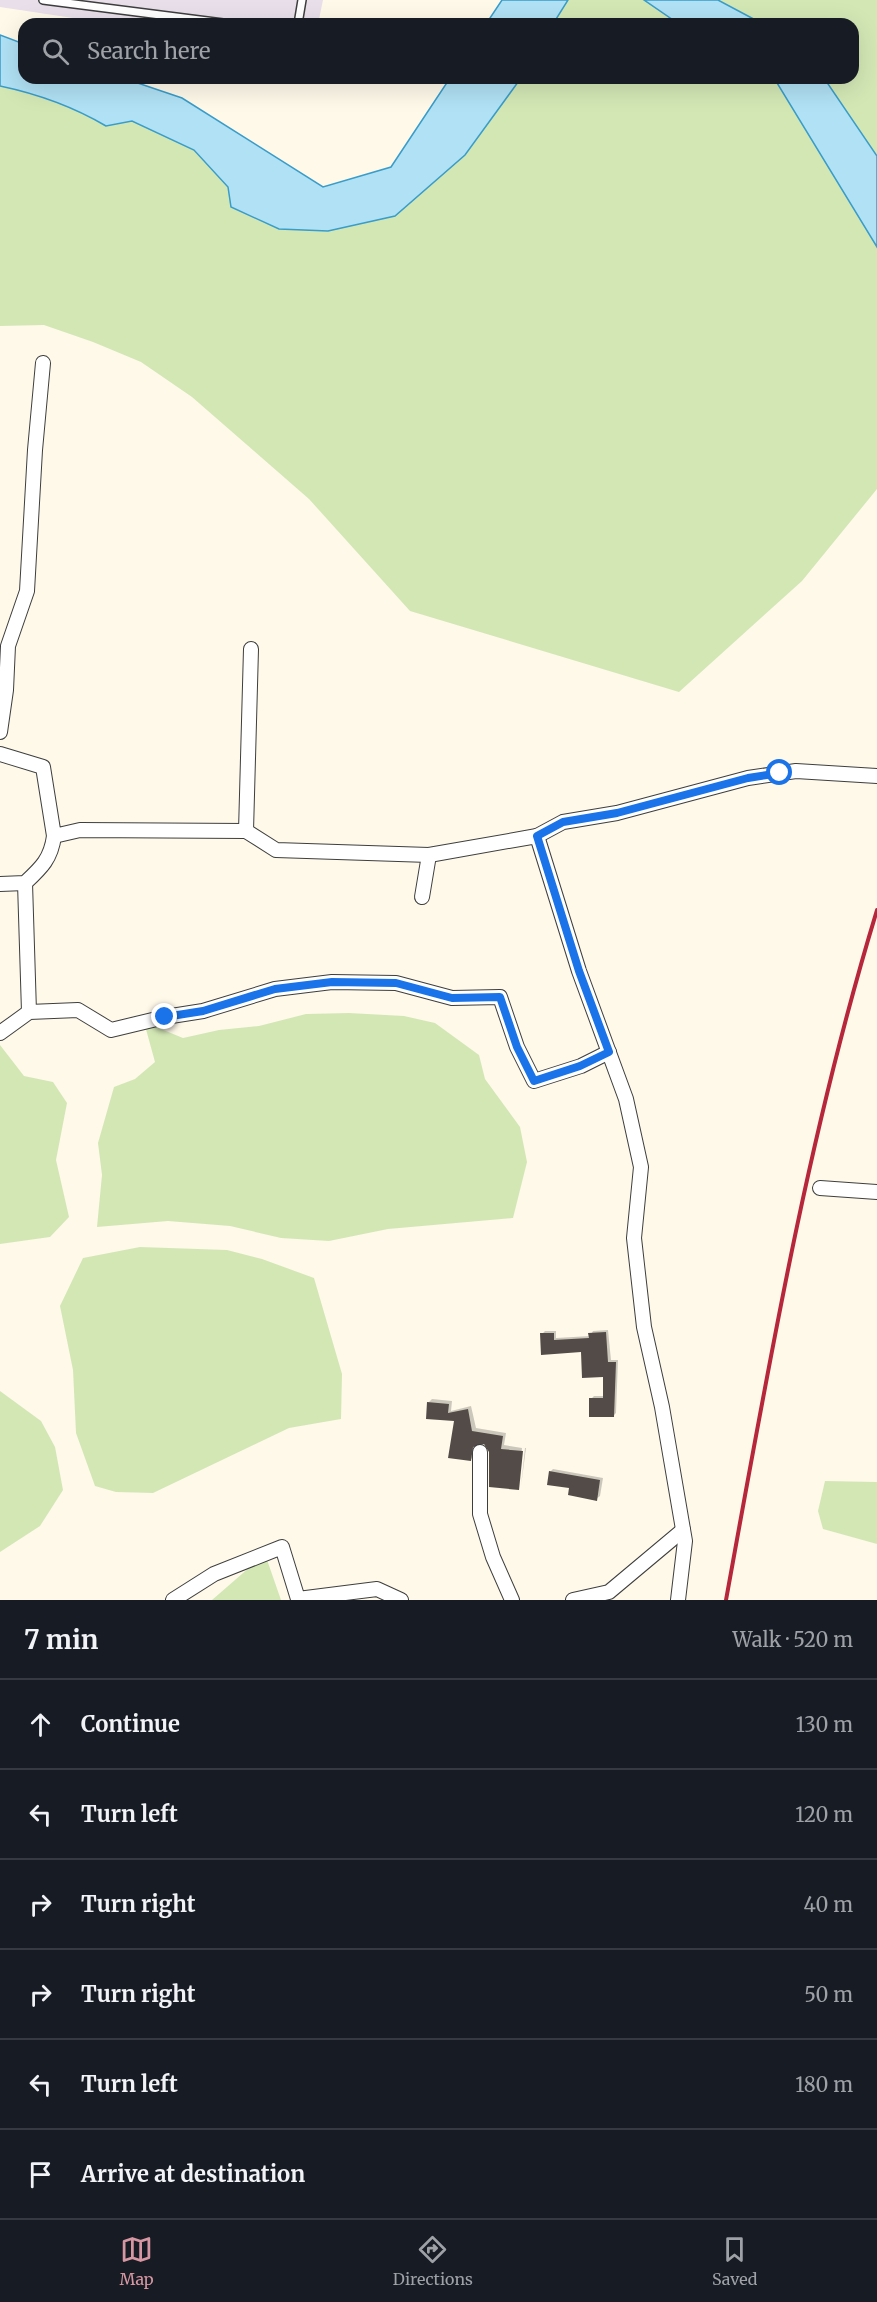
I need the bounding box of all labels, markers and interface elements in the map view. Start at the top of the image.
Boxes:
search box [18,18,859,84]
icon: search [39,35,72,68]
text: Search here [87,37,210,65]
route start [766,759,792,785]
route end [151,1003,177,1029]
text: 7 min [24,1623,98,1656]
text: Walk · 520 m [733,1627,853,1652]
icon: ahead [24,1708,57,1741]
text: Continue [81,1710,180,1738]
text: 130 m [796,1712,853,1737]
icon: left [24,1798,57,1831]
text: Turn left [81,1800,178,1828]
text: 120 m [795,1802,853,1827]
icon: right [24,1888,57,1921]
text: Turn right [81,1890,195,1918]
text: 40 m [803,1892,853,1917]
icon: right [24,1978,57,2011]
text: Turn right [81,1980,195,2008]
text: 50 m [804,1982,853,2007]
icon: left [24,2068,57,2101]
text: Turn left [81,2070,178,2098]
text: 180 m [795,2072,853,2097]
icon: arrive [24,2158,57,2191]
text: Arrive at destination [81,2160,305,2188]
tab: Map [120,2233,154,2289]
tab: Directions [393,2233,473,2289]
tab: Saved [712,2233,757,2289]

